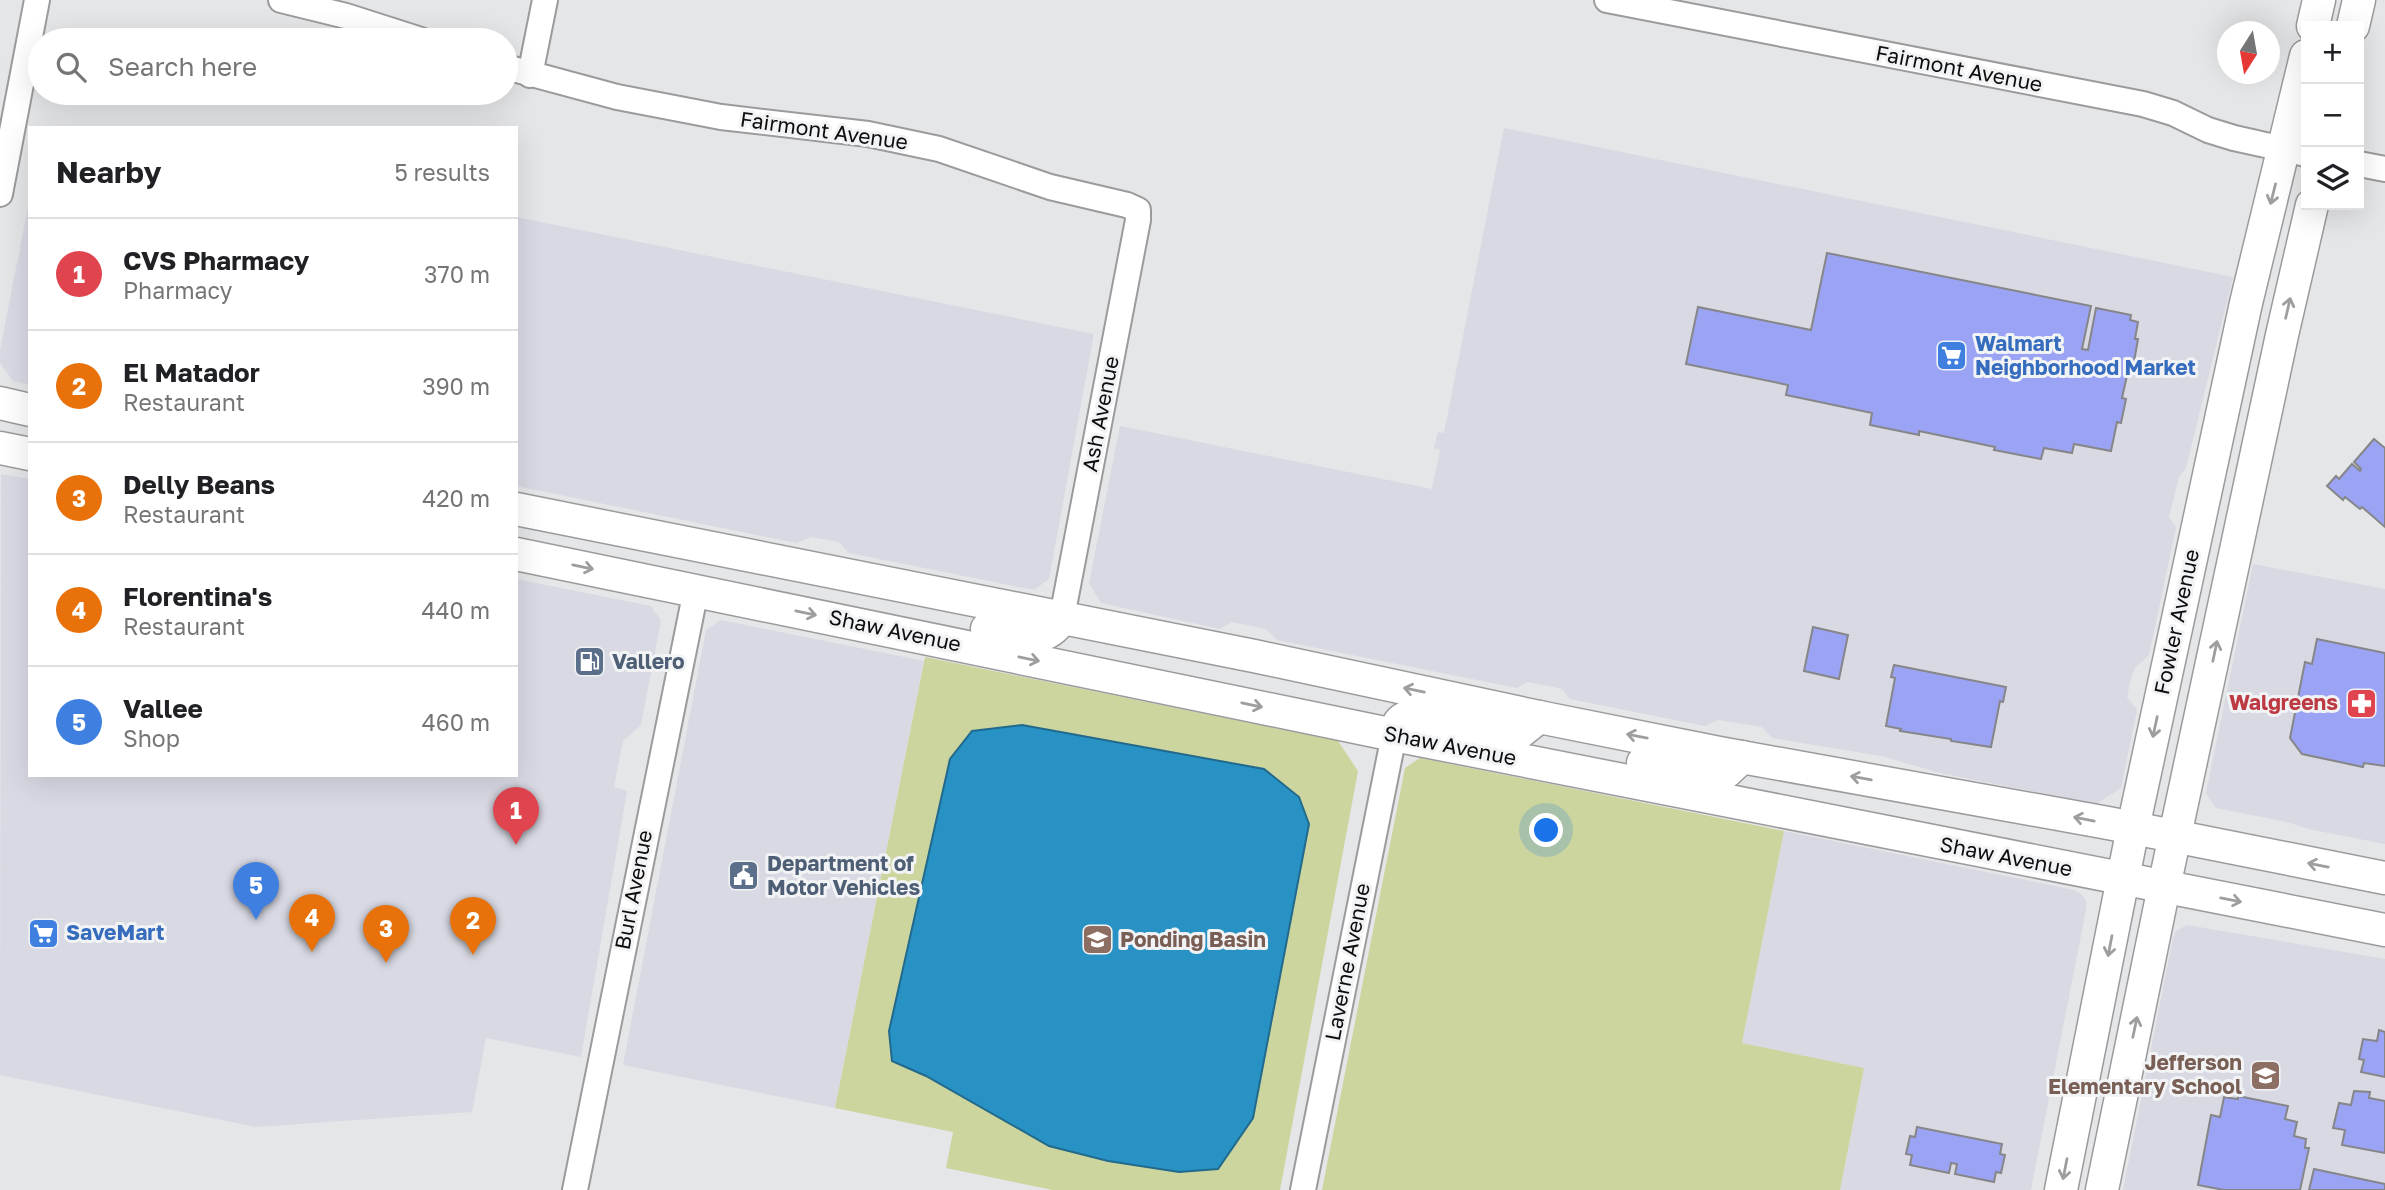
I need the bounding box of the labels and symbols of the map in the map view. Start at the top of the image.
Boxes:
north arrow [2217,21,2280,84]
street label: Fairmont Avenue [1874,39,2045,97]
street label: Fairmont Avenue [738,105,910,155]
one-way arrow [2266,182,2279,204]
one-way arrow [2282,298,2295,320]
place label: Walmart Neighborhood Market [1975,330,2196,380]
supermarket icon: Walmart Neighborhood Market [1935,339,1969,373]
street label: Ash Avenue [1076,354,1124,474]
street label: Fowler Avenue [2148,547,2204,697]
one-way arrow [571,561,594,575]
street label: Shaw Avenue [827,603,964,657]
one-way arrow [794,606,817,620]
one-way arrow [2209,640,2223,663]
fuel station icon: Vallero [572,645,606,679]
place label: Vallero [612,648,685,674]
one-way arrow [1017,652,1040,666]
one-way arrow [1403,683,1426,697]
pharmacy icon: Walgreens [2344,686,2378,720]
place label: Walgreens [2229,689,2338,715]
one-way arrow [1240,699,1263,713]
one-way arrow [2147,715,2161,738]
street label: Shaw Avenue [1382,719,1519,771]
one-way arrow [1626,729,1649,743]
one-way arrow [1850,771,1873,784]
pin: 1 [493,787,539,845]
one-way arrow [2073,812,2096,825]
your location [1529,813,1563,847]
street label: Burl Avenue [609,828,657,952]
street label: Shaw Avenue [1938,830,2075,882]
place label: Department of Motor Vehicles [767,850,921,900]
one-way arrow [2307,858,2330,872]
public building icon: Department of Motor Vehicles [727,859,761,893]
pin: 5 [233,862,279,920]
street label: Laverne Avenue [1319,881,1375,1043]
pin: 4 [289,894,335,952]
one-way arrow [2219,894,2242,908]
pin: 2 [450,897,496,955]
pin: 3 [363,905,409,963]
supermarket icon: SaveMart [26,916,60,950]
place label: SaveMart [66,919,164,945]
school or university icon: Ponding Basin [1080,923,1114,957]
place label: Ponding Basin [1120,926,1266,952]
one-way arrow [2103,934,2116,957]
one-way arrow [2129,1016,2143,1039]
place label: Jefferson Elementary School [2048,1049,2242,1099]
school or university icon: Jefferson Elementary School [2248,1058,2282,1092]
one-way arrow [2057,1157,2071,1180]

